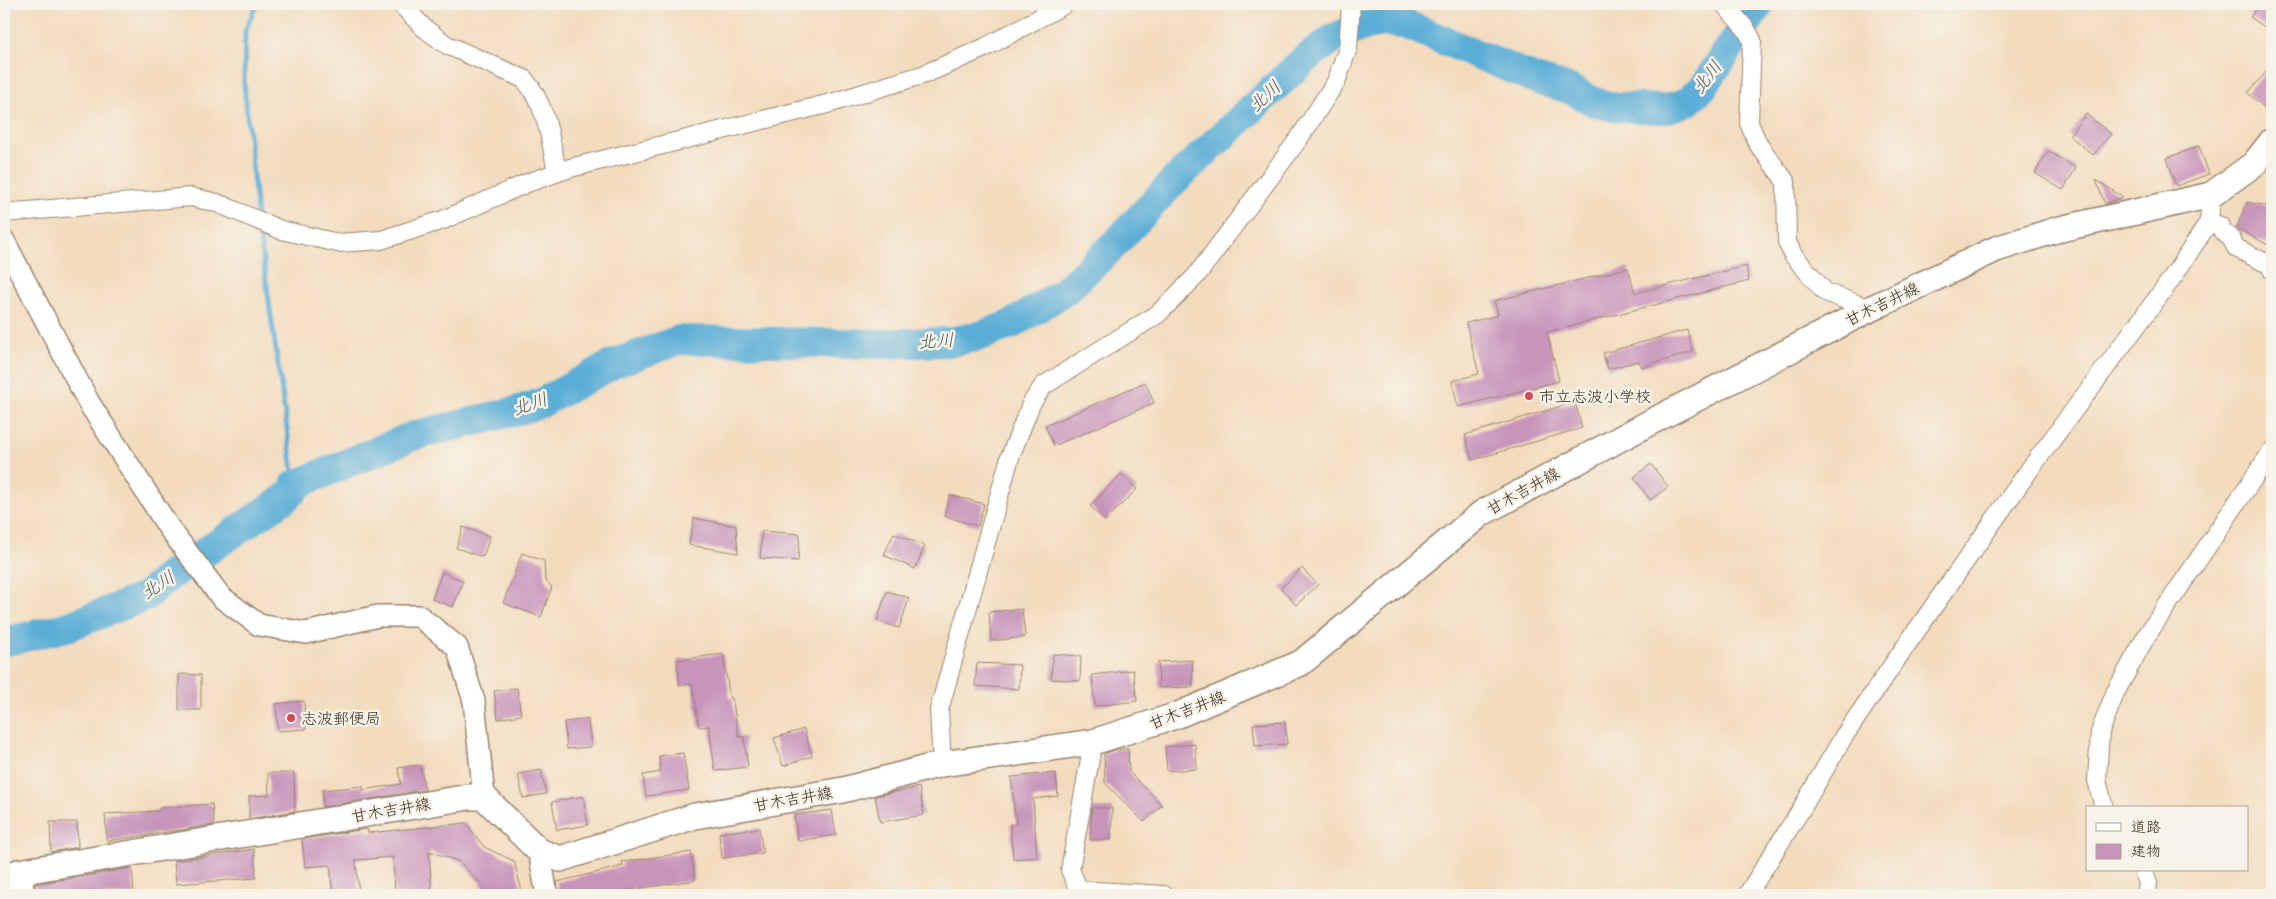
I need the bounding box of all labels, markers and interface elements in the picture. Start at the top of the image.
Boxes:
water label: 北川 [1687,56,1727,98]
water label: 北川 [1244,76,1286,116]
street label: 甘木吉井線 [1842,278,1922,330]
water label: 北川 [917,329,955,353]
place label: 市立志波小学校 [1539,387,1651,406]
water label: 北川 [509,388,551,420]
marker: 市立志波小学校 [1523,390,1535,402]
street label: 甘木吉井線 [1483,463,1563,519]
water label: 北川 [137,566,179,604]
street label: 甘木吉井線 [1146,687,1228,733]
place label: 志波郵便局 [301,709,381,728]
marker: 志波郵便局 [285,712,297,724]
street label: 甘木吉井線 [752,783,834,815]
street label: 甘木吉井線 [350,794,432,826]
legend [2086,806,2248,872]
text: 道路 [2131,818,2161,836]
text: 建物 [2131,842,2161,860]

